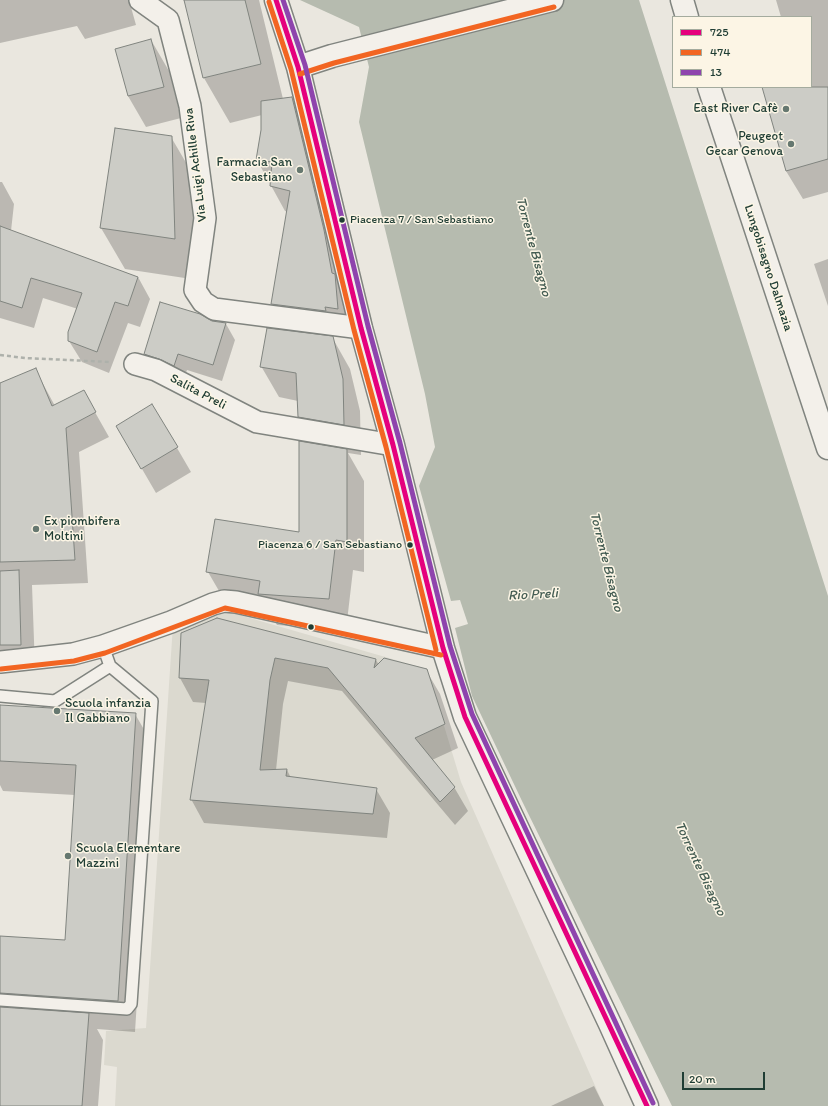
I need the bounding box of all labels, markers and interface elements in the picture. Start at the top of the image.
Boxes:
legend [672,16,812,88]
text: 725 [710,25,729,39]
text: 474 [710,45,730,59]
text: 13 [710,65,722,79]
place label: East River Cafè [693,101,778,117]
marker: East River Cafè [781,104,791,114]
street label: Via Luigi Achille Riva [181,107,211,223]
place label: Peugeot Gecar Genova [706,129,783,160]
marker: Peugeot Gecar Genova [786,139,796,149]
place label: Farmacia San Sebastiano [216,155,292,186]
marker: Farmacia San Sebastiano [295,165,305,175]
water label: Torrente Bisagno [512,196,554,298]
street label: Lungobisagno Dalmazia [740,203,796,333]
place label: Piacenza 7 / San Sebastiano [350,213,494,227]
marker: Piacenza 7 / San Sebastiano [337,215,347,225]
street label: Salita Preli [167,371,229,413]
water label: Torrente Bisagno [585,510,627,614]
place label: Ex piombifera Moltini [44,514,120,545]
marker: Ex piombifera Moltini [31,524,41,534]
place label: Piacenza 6 / San Sebastiano [258,538,402,552]
marker: Piacenza 6 / San Sebastiano [405,540,415,550]
water label: Rio Preli [508,585,558,605]
unlabelled marker [306,622,316,632]
place label: Scuola infanzia Il Gabbiano [65,696,151,727]
marker: Scuola infanzia Il Gabbiano [52,706,62,716]
water label: Torrente Bisagno [671,819,729,919]
place label: Scuola Elementare Mazzini [76,841,180,872]
marker: Scuola Elementare Mazzini [63,851,73,861]
scale bar [684,1064,767,1090]
text: 20 m [689,1072,716,1086]

